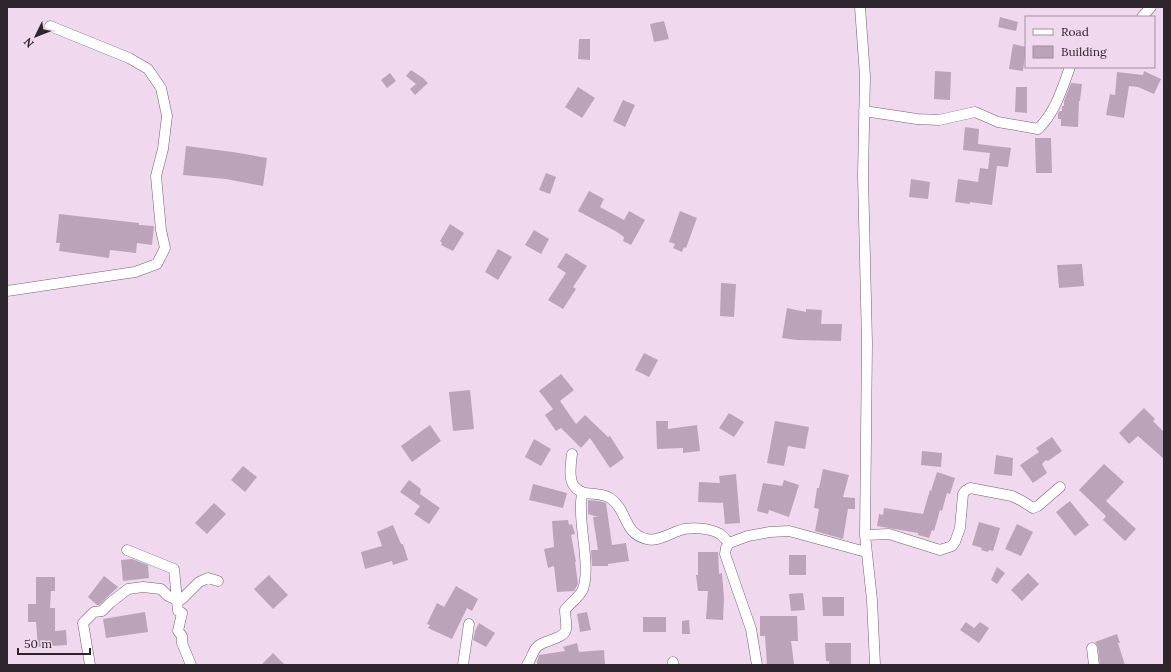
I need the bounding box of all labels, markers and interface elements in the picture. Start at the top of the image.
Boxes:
north arrow [16,16,56,56]
legend [1025,16,1155,68]
text: Road [1061,24,1089,39]
text: N [20,35,37,51]
text: Building [1061,44,1107,59]
scale bar [18,630,90,656]
text: 50 m [24,636,52,651]

